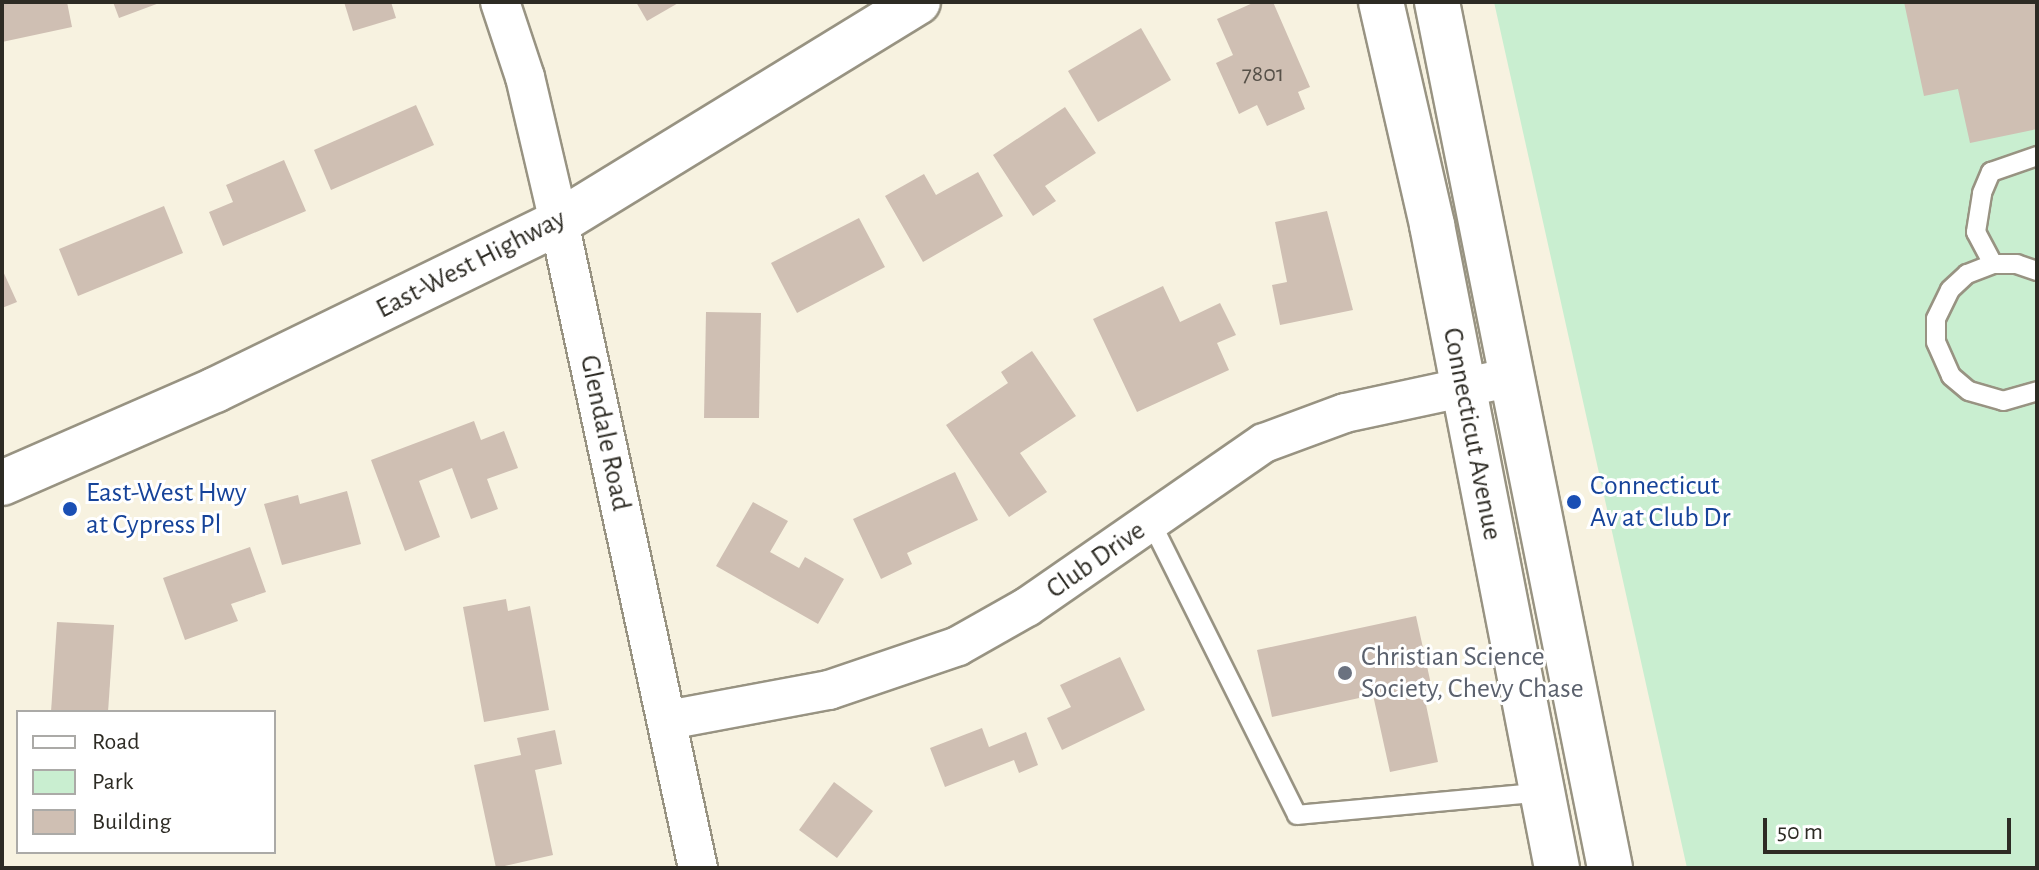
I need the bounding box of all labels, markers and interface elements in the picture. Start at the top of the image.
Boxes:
house number: 7801 [1242,61,1284,89]
street label: East-West Highway [371,202,571,326]
street label: Connecticut Avenue [1435,325,1509,543]
street label: Glendale Road [572,352,638,514]
place label: Connecticut Av at Club Dr [1590,469,1731,535]
place label: East-West Hwy at Cypress Pl [86,476,247,542]
marker: Connecticut Av at Club Dr [1565,493,1583,511]
marker: East-West Hwy at Cypress Pl [61,500,79,518]
street label: Club Drive [1040,514,1152,606]
place label: Christian Science Society, Chevy Chase [1361,640,1584,706]
marker: Christian Science Society, Chevy Chase [1336,664,1354,682]
legend [16,710,276,854]
text: Road [92,730,140,754]
text: Park [92,770,133,794]
scale bar [1767,802,2015,852]
text: Building [92,810,171,834]
text: 50 m [1777,820,1823,844]

